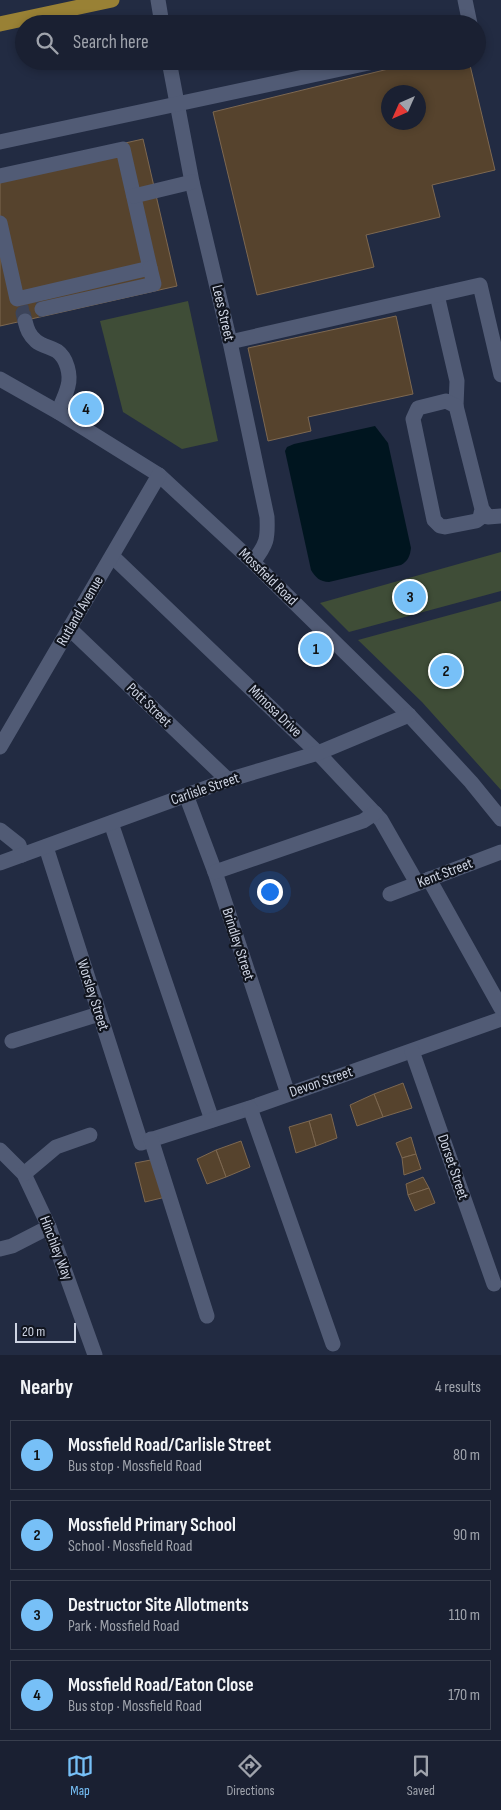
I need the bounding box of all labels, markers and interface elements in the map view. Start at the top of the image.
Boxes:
search box [15,15,486,70]
icon: search [33,29,61,57]
text: Search here [73,31,149,54]
north arrow [381,85,426,130]
street label: Lees Street [207,283,239,343]
pin: 4 [70,390,102,428]
street label: Mossfield Road [235,544,301,610]
street label: Rutland Avenue [52,572,108,650]
pin: 3 [394,578,426,616]
pin: 1 [300,630,332,668]
pin: 2 [430,652,462,690]
street label: Pott Street [122,679,176,731]
street label: Mimosa Drive [244,681,306,741]
street label: Carlisle Street [168,768,242,810]
street label: Kent Street [415,854,476,892]
your location [257,879,283,905]
street label: Brindley Street [217,905,259,983]
street label: Worsley Street [73,957,114,1033]
street label: Devon Street [287,1062,356,1102]
street label: Dorset Street [433,1132,473,1202]
street label: Hinchley Way [35,1213,77,1283]
scale bar [15,1320,76,1343]
text: 20 m [22,1323,45,1340]
text: Nearby [20,1375,73,1400]
text: 4 results [435,1378,481,1397]
text: Mossfield Road/Carlisle Street [68,1434,271,1457]
text: 1 [34,1446,40,1465]
text: 80 m [453,1446,480,1465]
text: Bus stop · Mossfield Road [68,1457,202,1476]
text: Mossfield Primary School [68,1514,236,1537]
text: 2 [33,1526,41,1545]
text: 90 m [453,1526,480,1545]
text: School · Mossfield Road [68,1537,192,1556]
text: Destructor Site Allotments [68,1594,249,1617]
text: 3 [33,1606,41,1625]
text: 110 m [449,1606,480,1625]
text: Park · Mossfield Road [68,1617,179,1636]
text: Mossfield Road/Eaton Close [68,1674,254,1697]
text: 4 [33,1686,41,1705]
text: 170 m [448,1686,480,1705]
text: Bus stop · Mossfield Road [68,1697,202,1716]
tab: Map [66,1752,94,1799]
tab: Directions [226,1752,275,1799]
tab: Saved [407,1752,435,1799]

